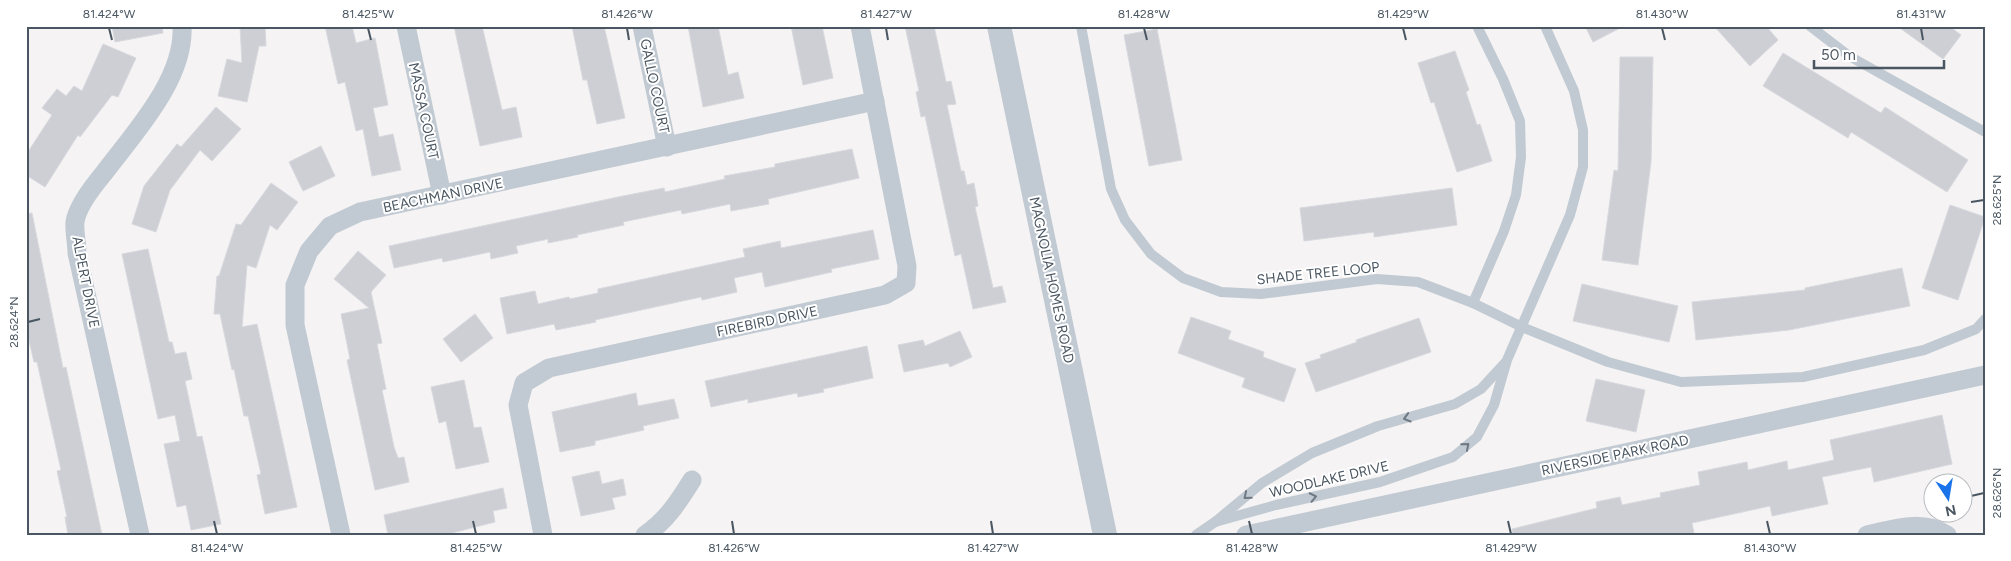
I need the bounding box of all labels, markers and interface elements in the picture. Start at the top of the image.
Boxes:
text: 81.424°W [83,7,136,21]
text: 81.425°W [342,7,394,21]
text: 81.426°W [601,7,653,21]
text: 81.427°W [860,7,912,21]
text: 81.428°W [1118,7,1171,21]
text: 81.429°W [1377,7,1429,21]
text: 81.430°W [1636,7,1689,21]
text: 81.431°W [1896,7,1946,21]
street label: GALLO COURT [636,37,673,135]
scale bar [1814,38,1944,70]
text: 50 m [1821,46,1856,64]
street label: MASSA COURT [405,61,442,161]
street label: BEACHMAN DRIVE [381,174,505,217]
text: 28.625°N [1990,175,2004,225]
street label: MAGNOLIA HOMES ROAD [1026,195,1077,365]
street label: ALPERT DRIVE [68,235,103,329]
street label: SHADE TREE LOOP [1256,259,1380,288]
text: 28.624°N [7,296,21,348]
street label: FIREBIRD DRIVE [715,302,819,340]
one-way arrow [1403,412,1412,423]
street label: RIVERSIDE PARK ROAD [1540,432,1690,479]
one-way arrow [1460,444,1469,452]
street label: WOODLAKE DRIVE [1268,457,1390,501]
text: 28.626°N [1990,468,2004,518]
north arrow [1924,474,1974,524]
one-way arrow [1243,490,1252,499]
one-way arrow [1309,492,1318,503]
text: N [1944,501,1958,520]
text: 81.424°W [191,541,244,555]
text: 81.425°W [450,541,502,555]
text: 81.426°W [708,541,760,555]
text: 81.427°W [967,541,1019,555]
text: 81.428°W [1226,541,1279,555]
text: 81.429°W [1485,541,1537,555]
text: 81.430°W [1744,541,1797,555]

